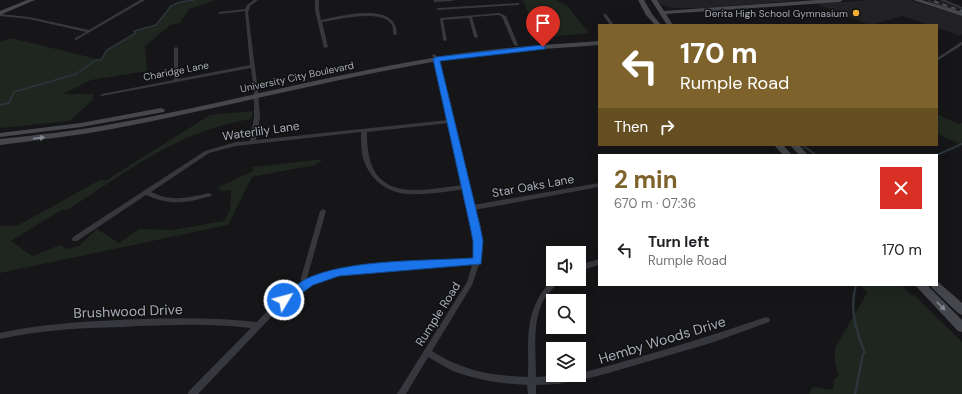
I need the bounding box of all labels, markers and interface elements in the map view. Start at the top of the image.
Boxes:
pin [526,6,560,47]
place label: Derita High School Gymnasium [705,7,848,20]
marker: Derita High School Gymnasium [851,8,861,18]
icon: arrive [532,12,554,34]
text: 170 m [680,35,758,72]
icon: left [614,40,666,92]
street label: Charidge Lane [142,58,210,84]
street label: University City Boulevard [239,59,355,95]
text: Rumple Road [680,71,789,95]
icon: right [656,116,678,138]
text: Then [614,117,648,137]
street label: Waterlily Lane [221,118,301,144]
one-way arrow [33,135,45,141]
text: 2 min [614,164,677,195]
button: close [880,167,922,209]
street label: Star Oaks Lane [491,171,575,201]
text: 670 m · 07:36 [614,195,696,212]
text: Turn left [648,232,709,252]
icon: left [614,239,636,261]
text: 170 m [882,240,922,260]
map controls [546,246,586,382]
button: sound [546,246,586,286]
text: Rumple Road [648,252,727,269]
position arrow [263,279,305,321]
street label: Rumple Road [412,279,464,349]
button: search [546,294,586,334]
street label: Brushwood Drive [73,300,183,322]
one-way arrow [936,301,946,311]
street label: Hemby Woods Drive [596,312,728,368]
button: layers [546,342,586,382]

